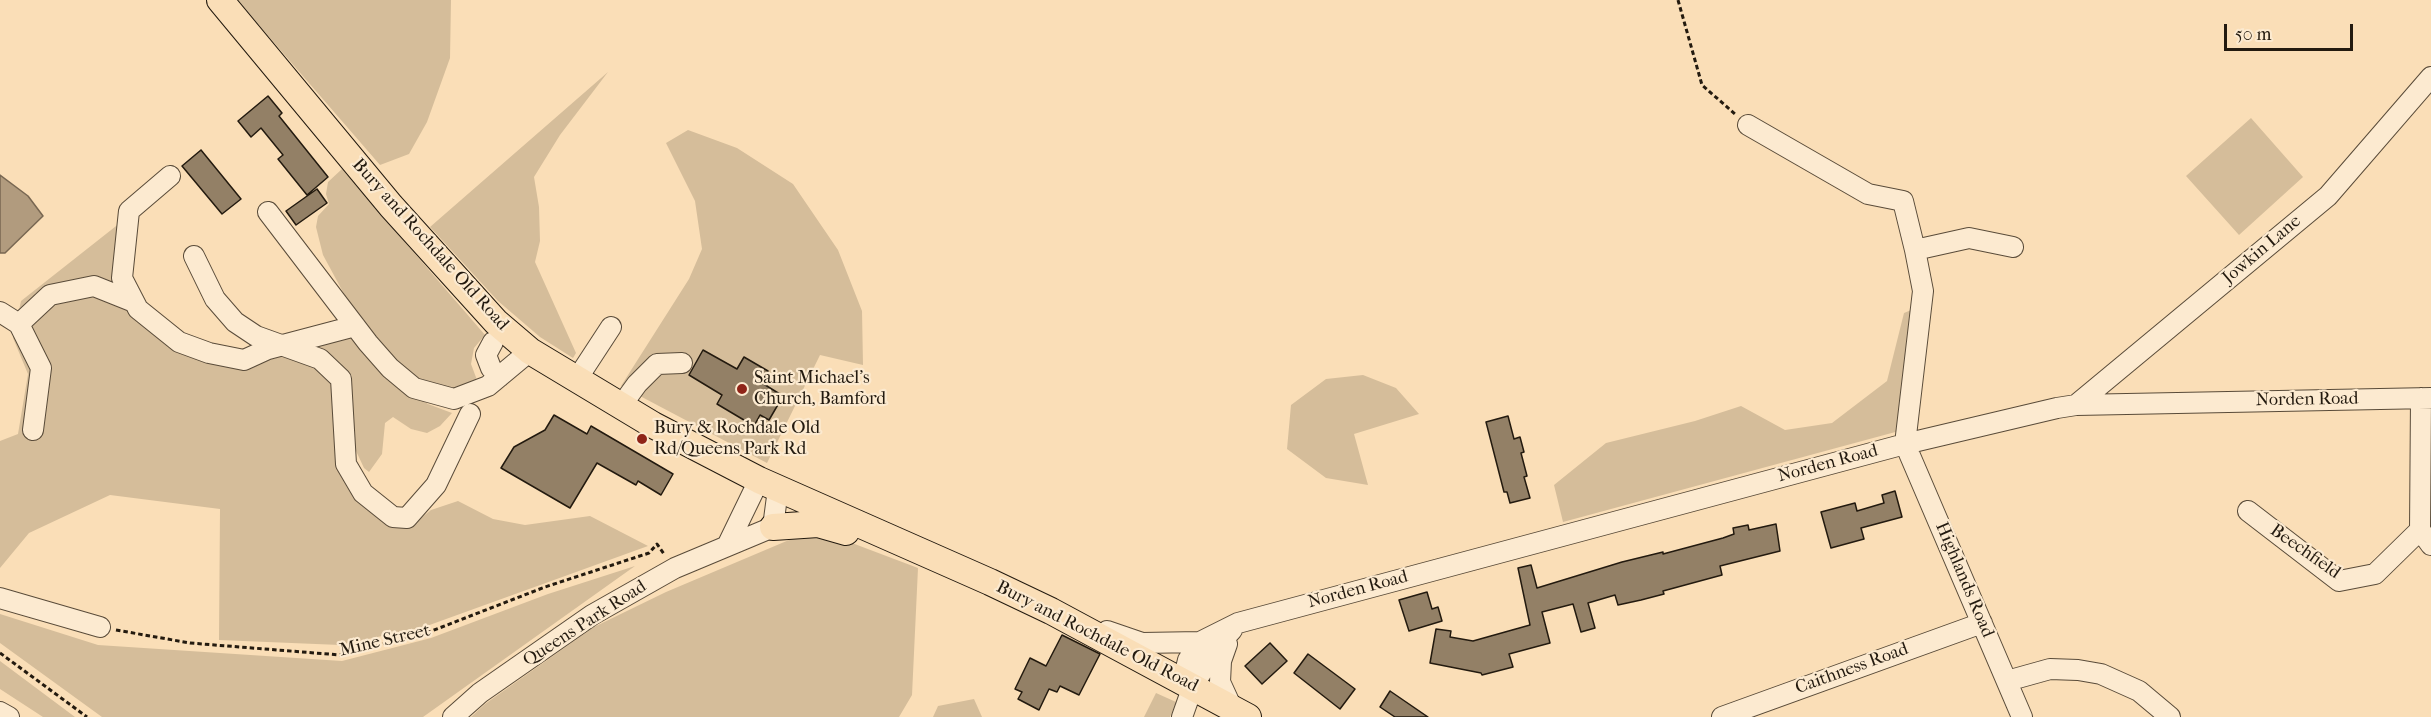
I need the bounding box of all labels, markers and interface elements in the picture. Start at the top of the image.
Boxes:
scale bar [2227,12,2356,50]
text: 50 m [2235,24,2271,45]
street label: Bury and Rochdale Old Road [347,155,513,335]
street label: Jowkin Lane [2218,211,2306,289]
place label: Saint Michael's Church, Bamford [754,368,886,410]
marker: Saint Michael's Church, Bamford [735,382,749,396]
street label: Norden Road [2255,388,2359,412]
place label: Bury & Rochdale Old Rd/Queens Park Rd [654,418,820,460]
marker: Bury & Rochdale Old Rd/Queens Park Rd [635,432,649,446]
street label: Norden Road [1776,440,1880,488]
street label: Highlands Road [1930,519,1998,641]
street label: Beechfield [2266,520,2344,584]
street label: Norden Road [1306,566,1410,614]
street label: Queens Park Road [519,576,651,672]
street label: Bury and Rochdale Old Road [992,577,1202,697]
street label: Mine Street [338,620,432,662]
street label: Caithness Road [1793,639,1911,699]

